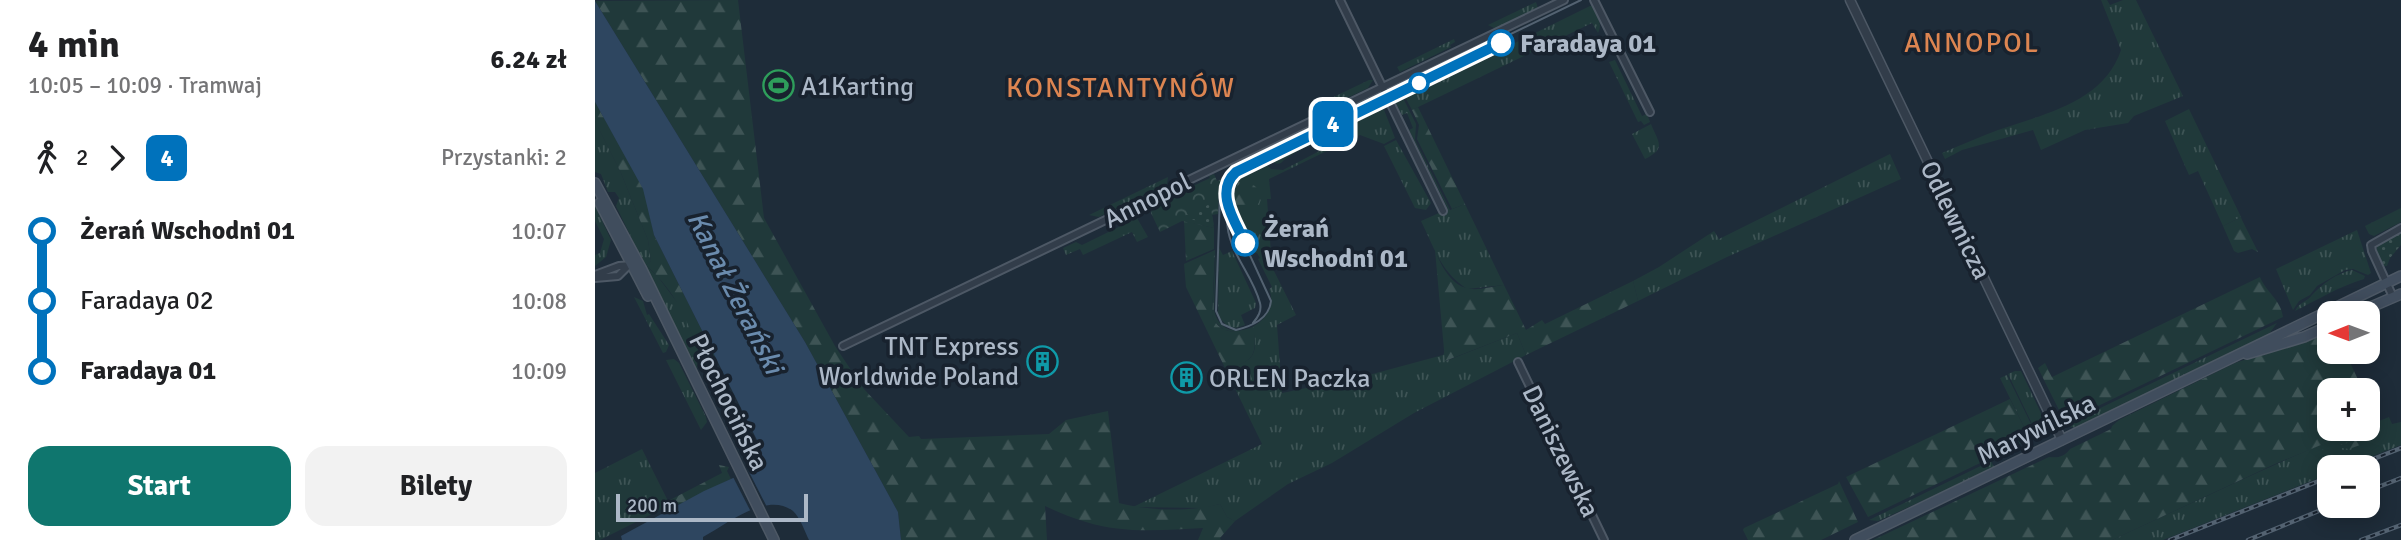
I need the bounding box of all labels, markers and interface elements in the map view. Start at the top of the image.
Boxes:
text: 4 min [28,21,120,68]
district label: ANNOPOL [1904,26,2040,60]
place label: Faradaya 01 [1520,28,1656,60]
marker: Faradaya 01 [1488,30,1514,56]
text: 6.24 zł [491,44,567,76]
sports icon: A1Karting [761,69,795,103]
text: 10:05 – 10:09 · Tramwaj [28,71,262,100]
place label: A1Karting [801,71,914,103]
district label: KONSTANTYNÓW [1006,71,1236,105]
unlabelled marker [1409,73,1429,93]
line badge: 4 [1310,101,1356,147]
text: 4 [1327,109,1339,139]
icon: walk [28,139,66,177]
icon: forward [98,139,136,177]
text: 2 [76,143,88,172]
text: 4 [160,143,173,173]
text: Przystanki: 2 [441,143,567,172]
street label: Odlewnicza [1913,156,1998,285]
street label: Annopol [1099,166,1196,236]
water label: Kanał Żerański [680,205,792,382]
place label: Żerań Wschodni 01 [1264,213,1408,275]
text: Żerań Wschodni 01 [80,215,295,247]
text: 10:07 [511,217,567,246]
marker: Żerań Wschodni 01 [1232,230,1258,256]
text: Faradaya 02 [80,285,214,317]
text: 10:08 [511,287,567,316]
north arrow [2317,301,2380,364]
map controls [2317,301,2380,518]
street label: Płochocińska [681,329,775,476]
place label: TNT Express Worldwide Poland [819,331,1019,393]
building icon: TNT Express Worldwide Poland [1025,344,1059,378]
text: Faradaya 01 [80,355,216,387]
text: 10:09 [511,357,567,386]
building icon: ORLEN Paczka [1169,361,1203,395]
place label: ORLEN Paczka [1209,363,1370,395]
button: + [2317,378,2380,441]
street label: Daniszewska [1514,380,1606,523]
street label: Marywilska [1972,387,2101,472]
button: Start [28,446,291,526]
button: Bilety [305,446,567,526]
button: − [2317,455,2380,518]
scale bar [616,491,809,523]
text: 200 m [627,494,677,518]

